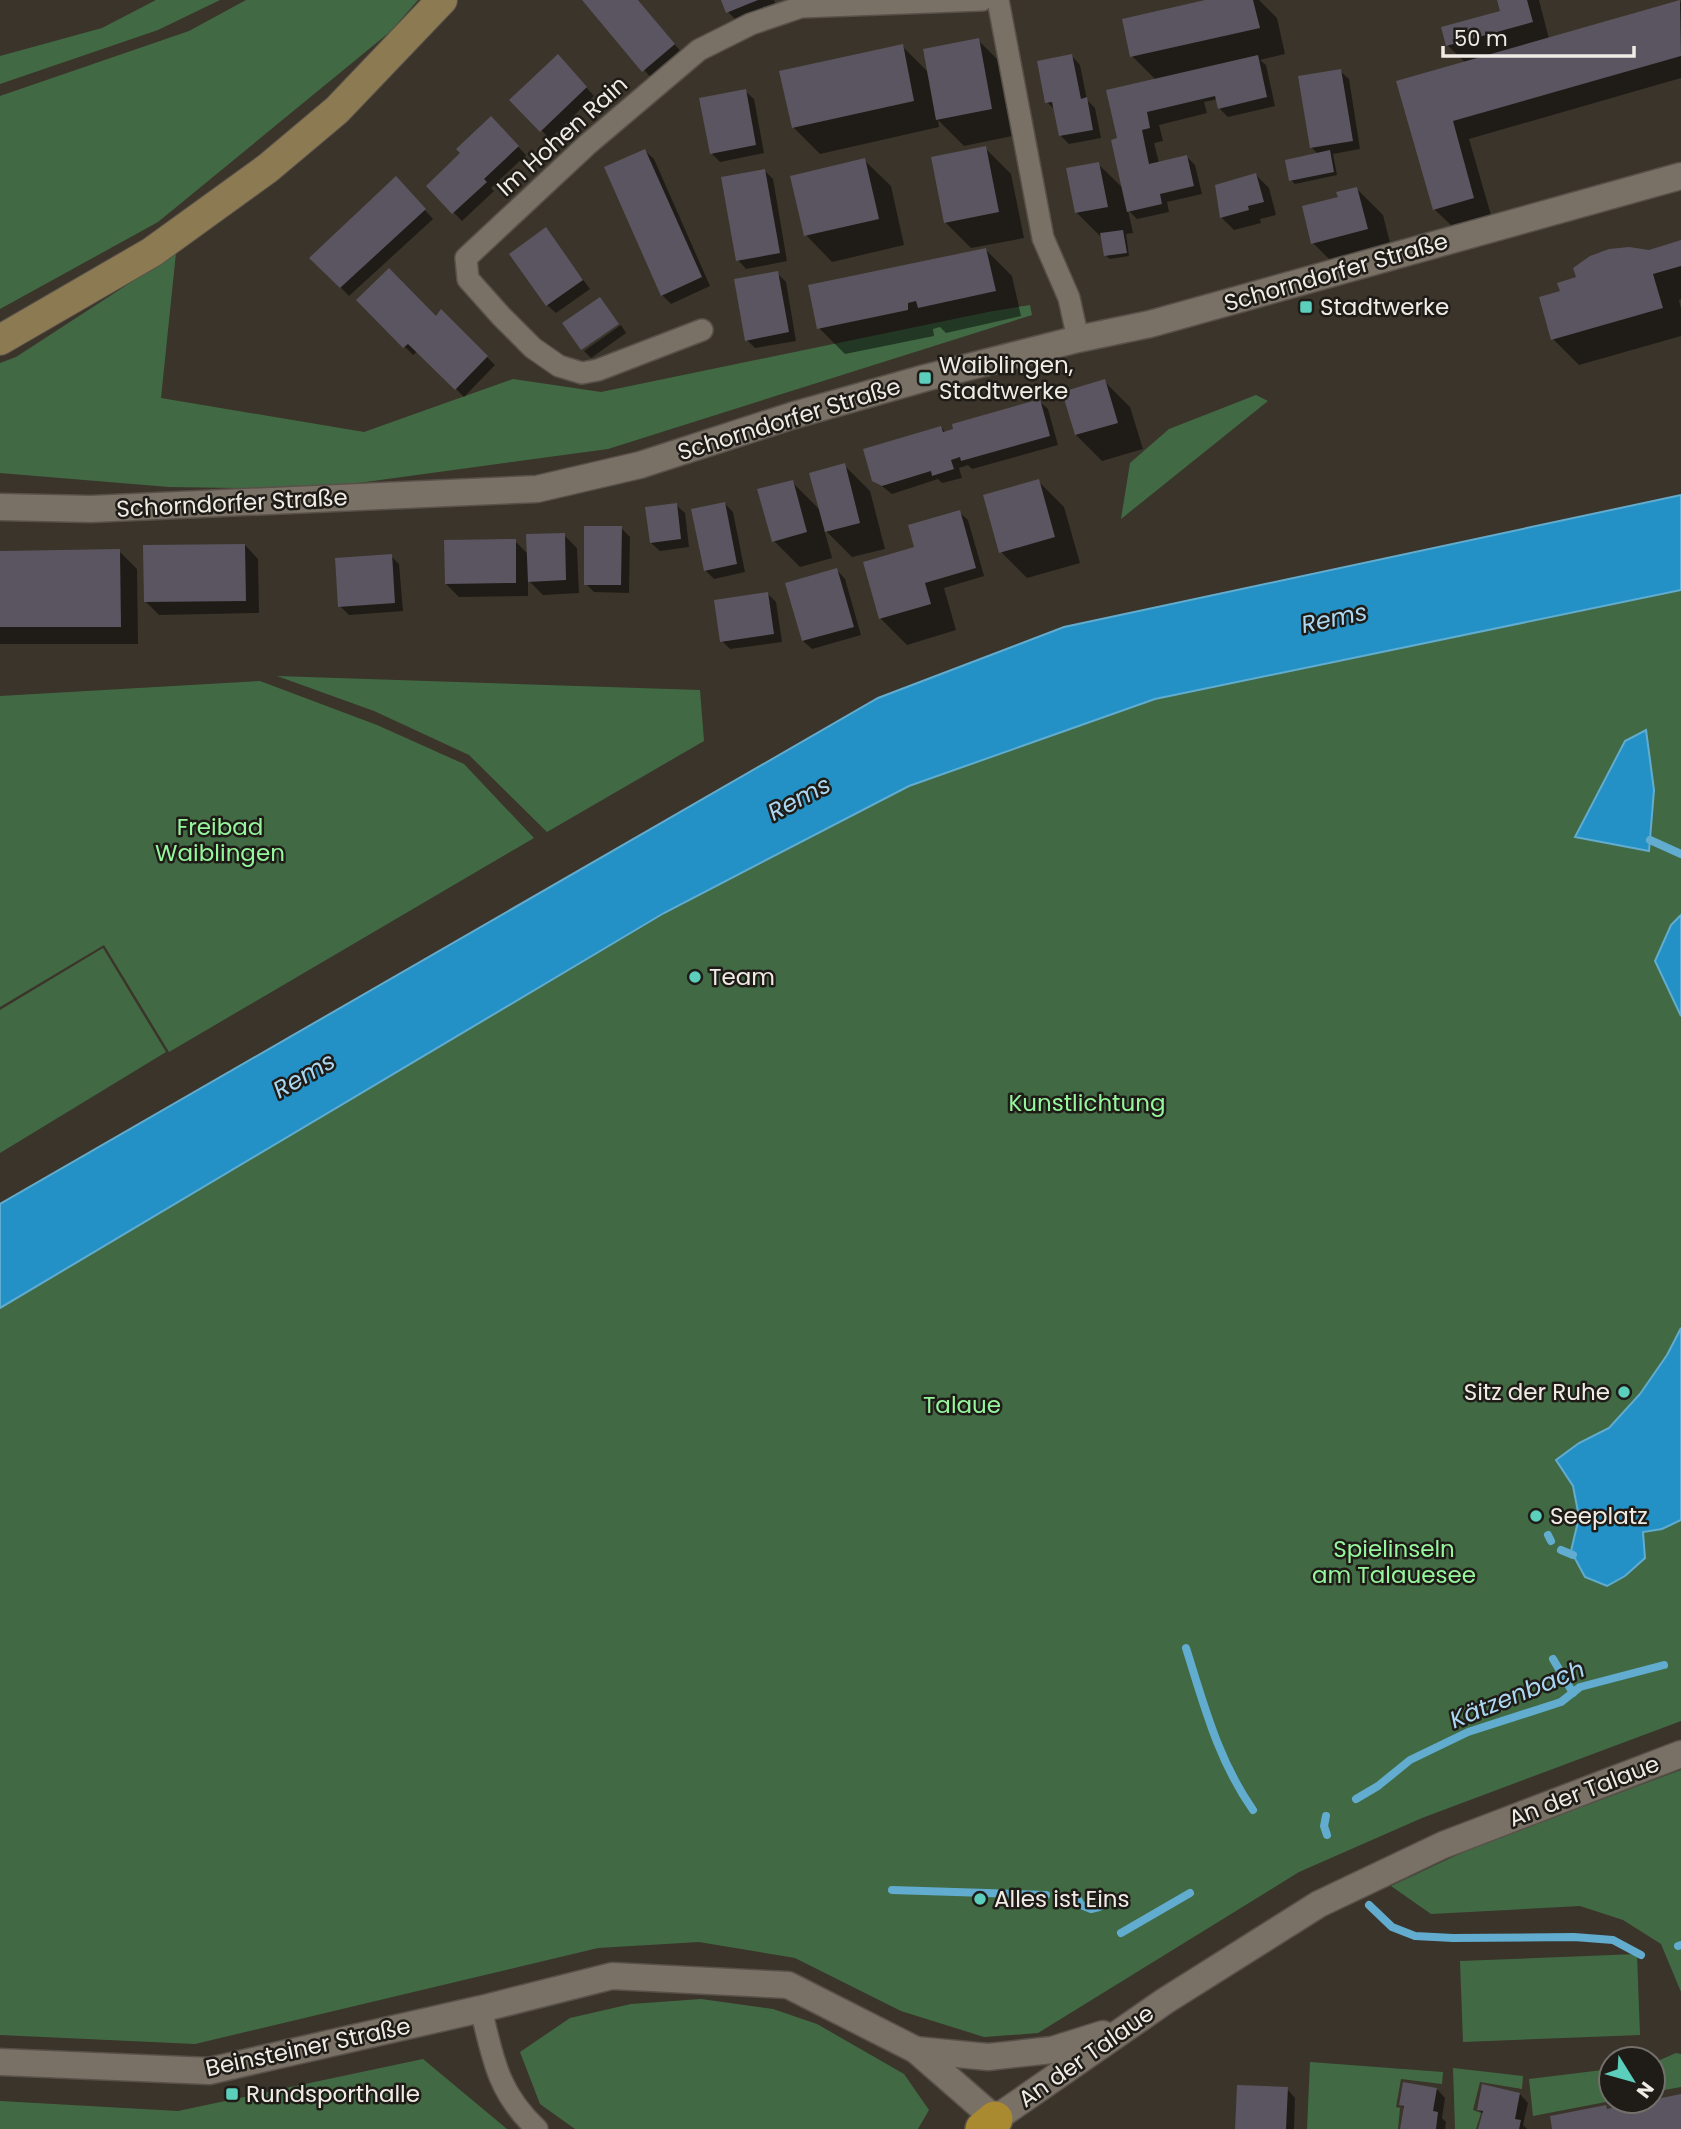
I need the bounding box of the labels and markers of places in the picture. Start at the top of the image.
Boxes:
place label: Stadtwerke [1320,291,1449,323]
marker: Stadtwerke [1298,299,1314,315]
place label: Waiblingen, Stadtwerke [939,349,1073,407]
marker: Waiblingen, Stadtwerke [917,370,933,386]
place label: Team [709,961,775,993]
marker: Team [687,969,703,985]
place label: Sitz der Ruhe [1464,1376,1610,1408]
marker: Sitz der Ruhe [1616,1384,1632,1400]
place label: Seeplatz [1550,1500,1648,1532]
marker: Seeplatz [1528,1508,1544,1524]
place label: Alles ist Eins [994,1883,1130,1915]
marker: Alles ist Eins [972,1891,988,1907]
place label: Rundsporthalle [246,2078,420,2110]
marker: Rundsporthalle [224,2086,240,2102]

